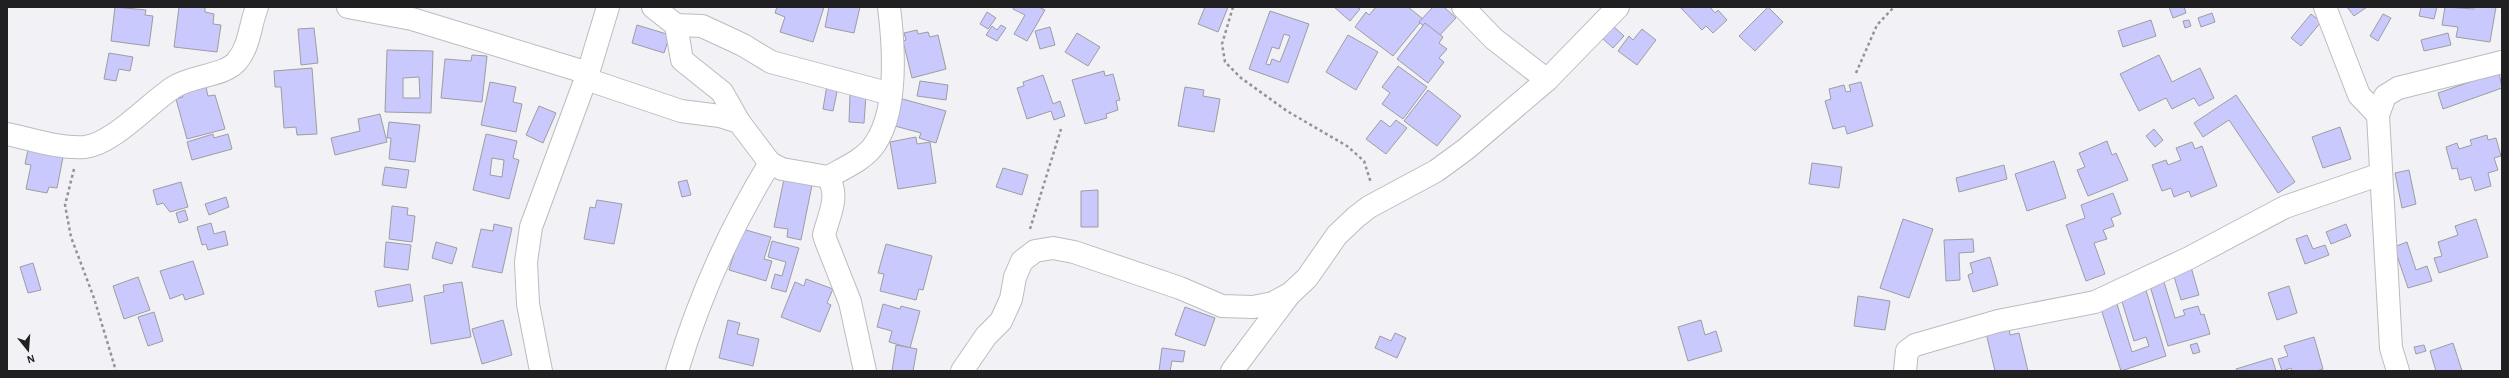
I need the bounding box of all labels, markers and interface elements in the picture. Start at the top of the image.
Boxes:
north arrow [8,330,48,370]
text: N [26,353,36,365]

